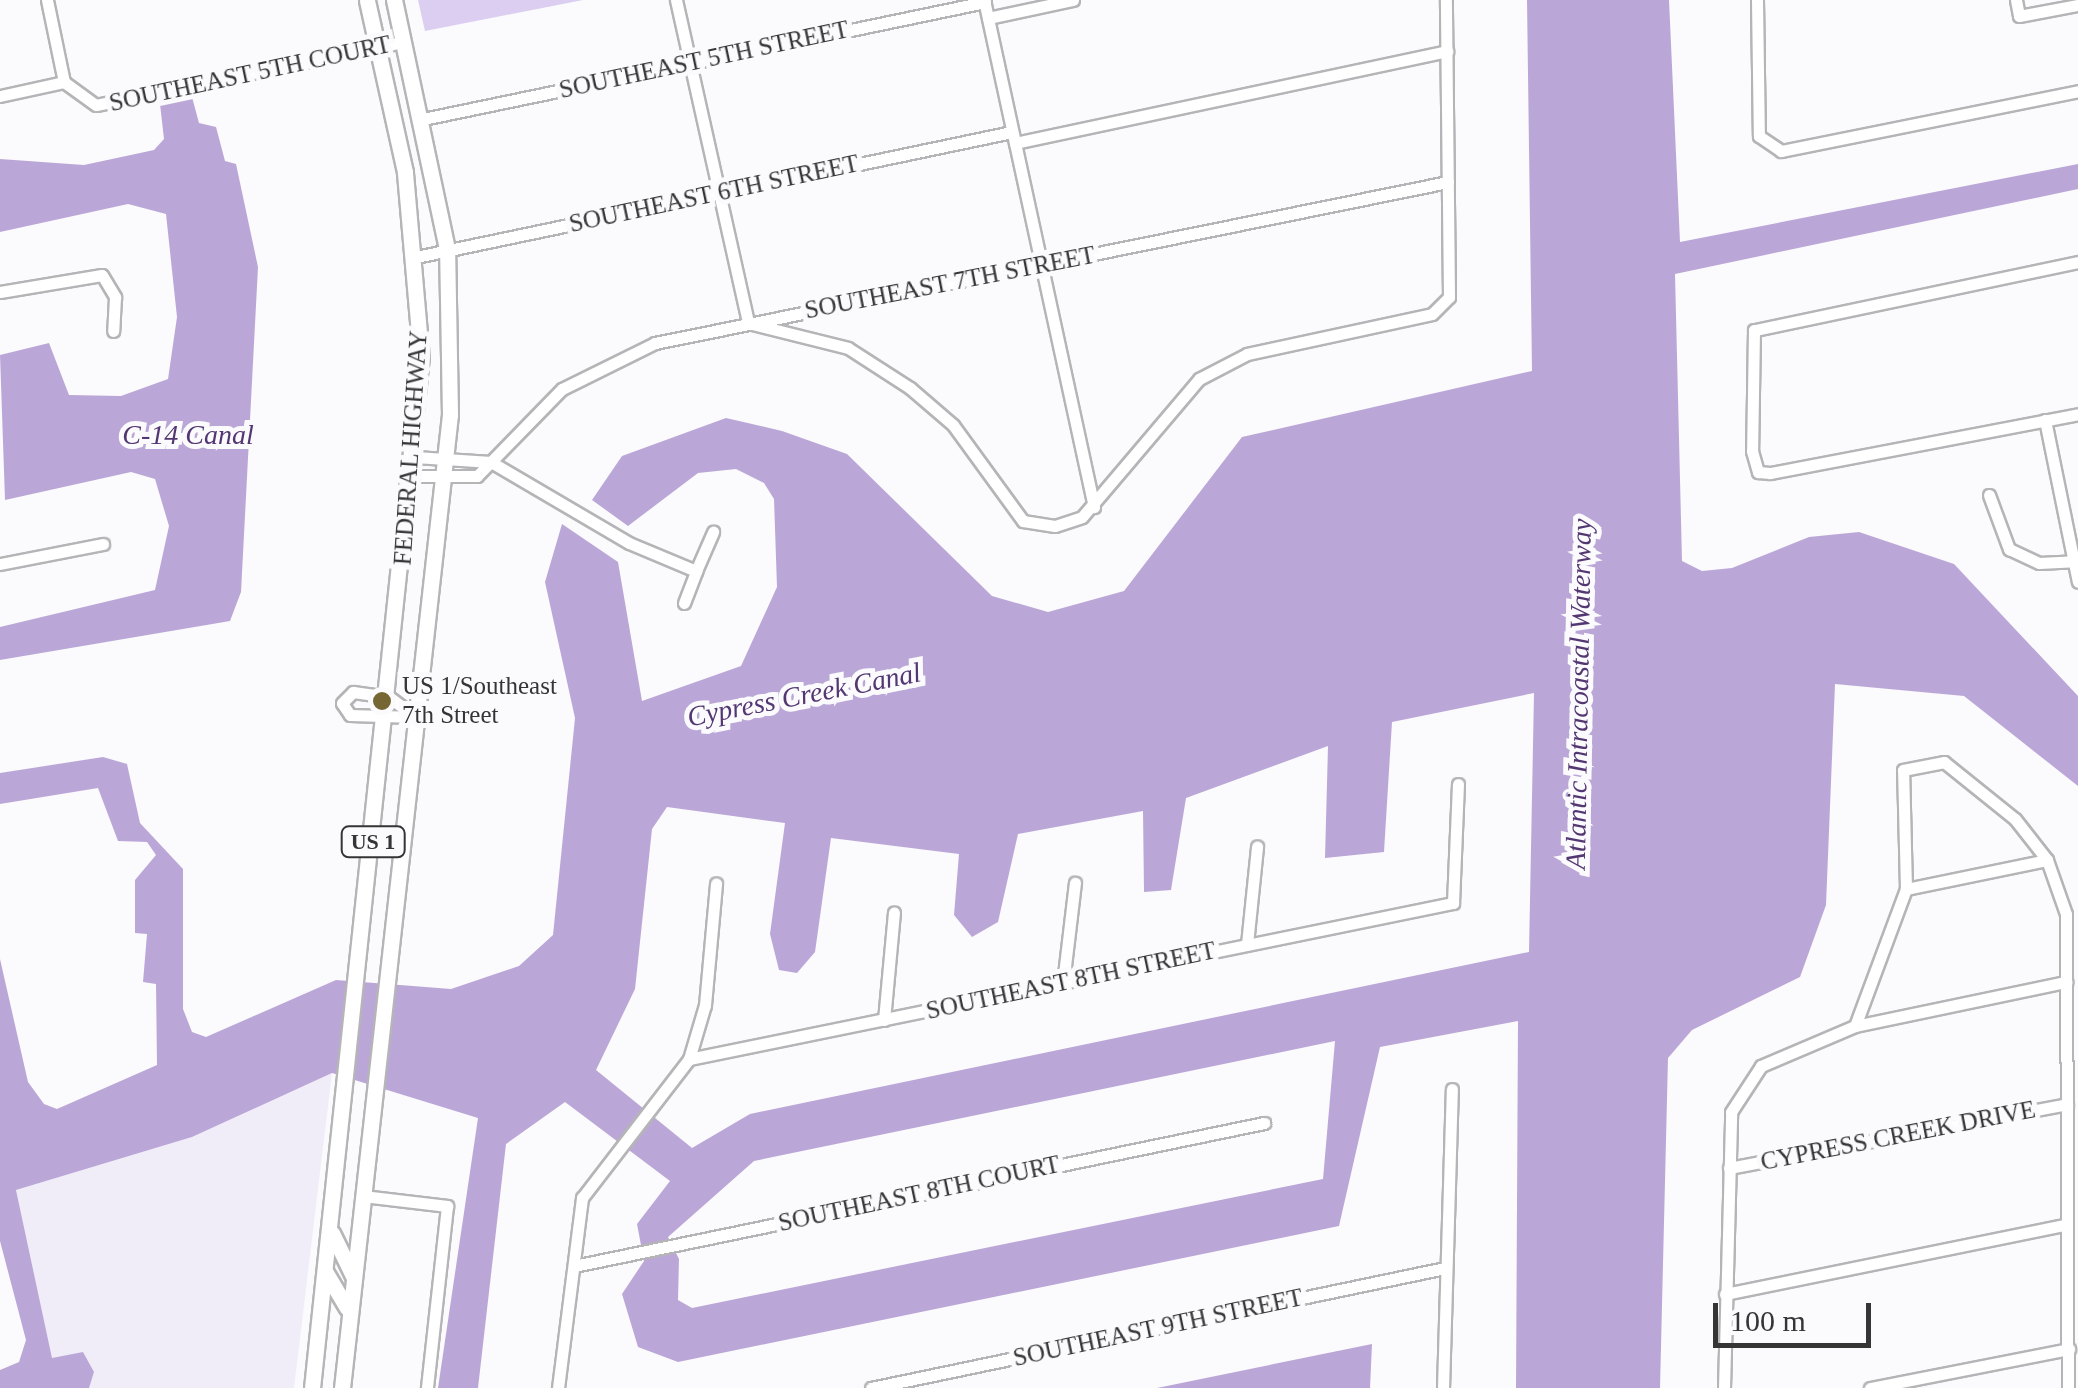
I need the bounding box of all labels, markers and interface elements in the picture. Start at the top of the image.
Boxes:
street label: SOUTHEAST 5TH STREET [556,15,852,105]
street label: SOUTHEAST 5TH COURT [106,29,394,119]
street label: SOUTHEAST 6TH STREET [566,149,862,239]
street label: SOUTHEAST 7TH STREET [802,240,1098,326]
street label: FEDERAL HIGHWAY [388,329,434,567]
water label: C-14 Canal [122,418,254,452]
water label: Atlantic Intracoastal Waterway [1559,518,1599,870]
water label: Cypress Creek Canal [684,656,924,734]
place label: US 1/Southeast 7th Street [402,672,557,731]
marker: US 1/Southeast 7th Street [371,690,393,712]
road number: US 1 [340,825,406,859]
street label: SOUTHEAST 8TH STREET [923,936,1219,1026]
street label: CYPRESS CREEK DRIVE [1758,1095,2038,1177]
street label: SOUTHEAST 8TH COURT [775,1149,1063,1239]
street label: SOUTHEAST 9TH STREET [1010,1283,1306,1373]
scale bar [1718,1283,1876,1345]
text: 100 m [1730,1304,1806,1337]

